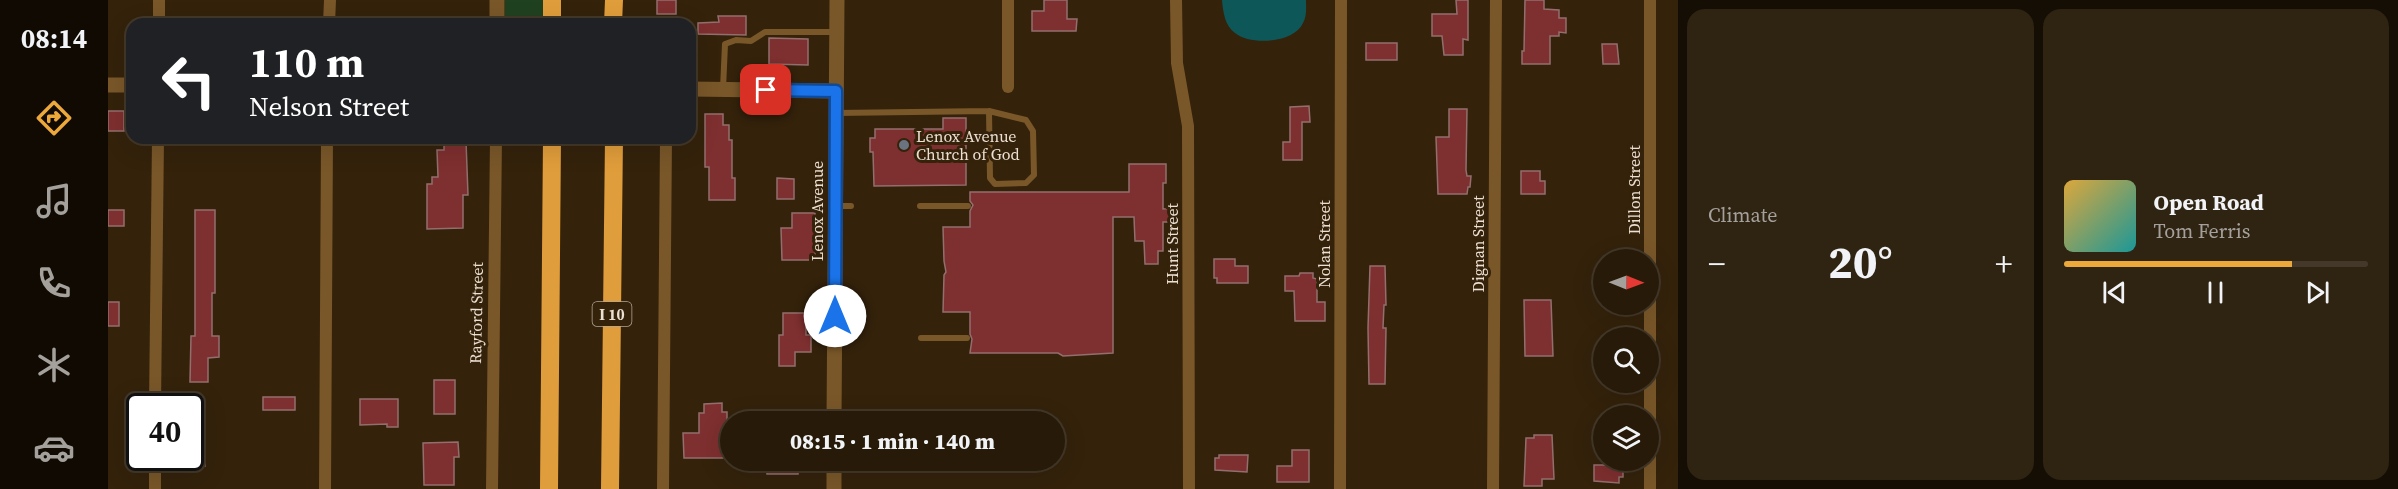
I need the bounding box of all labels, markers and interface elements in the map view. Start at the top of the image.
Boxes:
text: 08:14 [21,20,87,57]
text: 110 m [249,33,364,91]
icon: left [150,42,228,120]
pin [740,64,791,115]
icon: arrive [749,73,782,106]
text: Nelson Street [249,88,409,125]
icon: directions [33,97,75,139]
place label: Lenox Avenue Church of God [916,125,1020,165]
marker: Lenox Avenue Church of God [897,138,911,152]
street label: Dillon Street [1623,145,1645,235]
street label: Lenox Avenue [806,161,828,261]
icon: music [33,180,75,222]
text: Open Road [2154,187,2264,217]
street label: Dignan Street [1467,195,1489,292]
street label: Nolan Street [1313,199,1335,288]
text: Climate [1708,201,1777,229]
street label: Hunt Street [1161,202,1183,285]
text: Tom Ferris [2154,217,2250,245]
text: 20° [1828,231,1892,293]
text: − [1708,241,1726,286]
text: + [1995,241,2012,286]
north arrow [1593,249,1659,315]
map controls [1593,249,1659,471]
street label: Rayford Street [464,261,488,364]
icon: phone [33,262,75,304]
icon: previous [2098,276,2131,309]
icon: pause [2199,276,2232,309]
icon: next [2301,276,2334,309]
position arrow [803,284,867,348]
road number: I 10 [592,302,632,326]
button: search [1593,327,1659,393]
icon: climate [33,344,75,386]
speed limit sign: 40 [126,393,204,471]
button: layers [1593,405,1659,471]
text: 08:15 · 1 min · 140 m [790,426,995,456]
icon: car [33,427,75,469]

